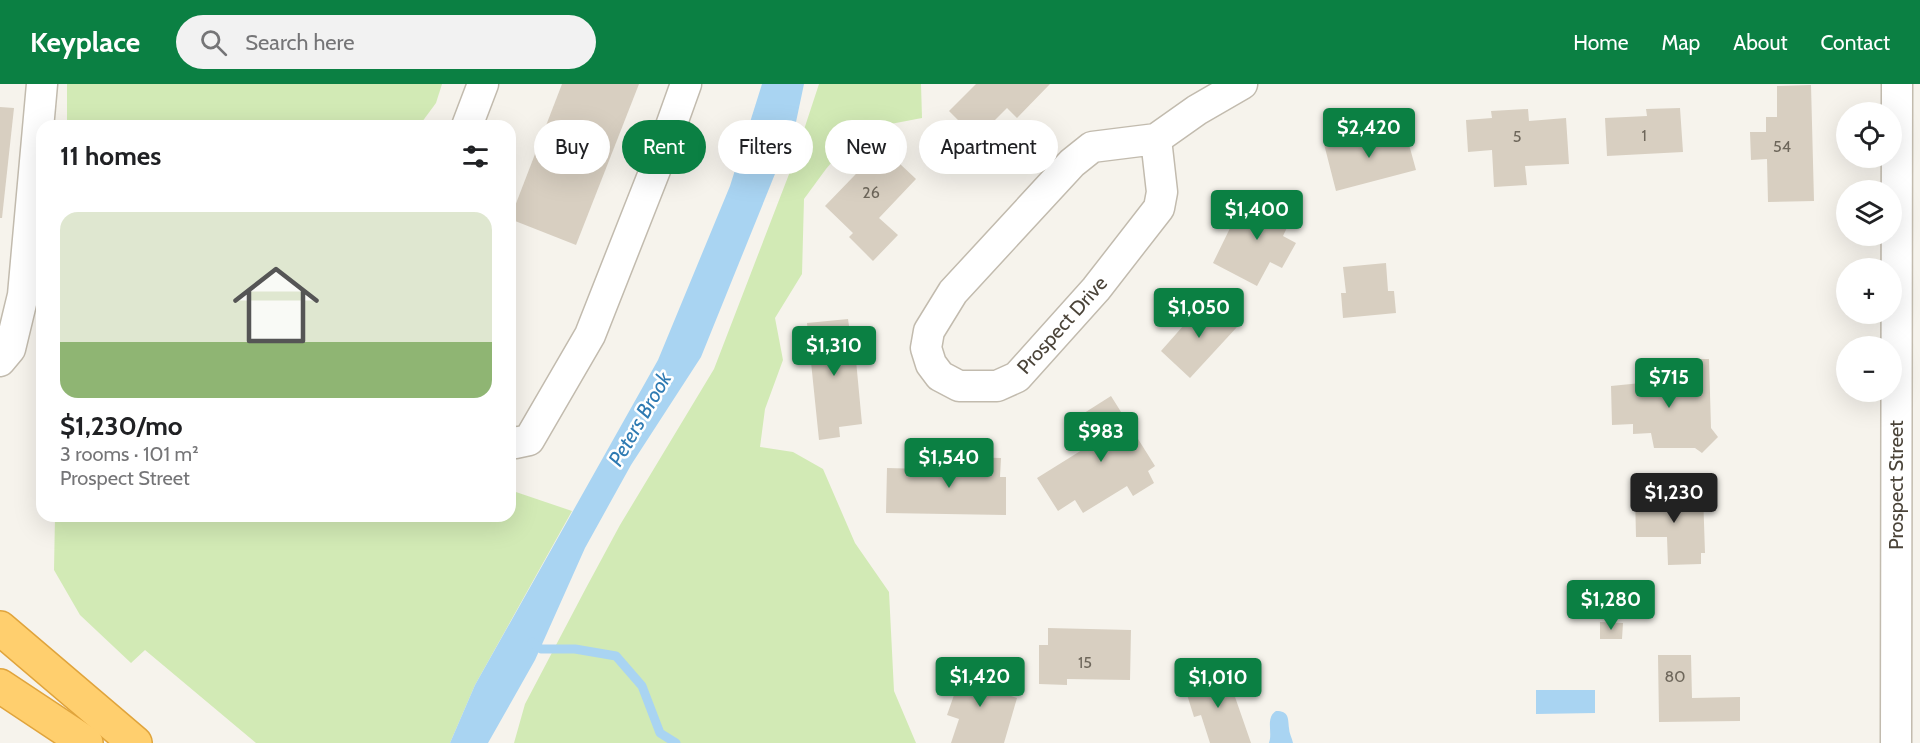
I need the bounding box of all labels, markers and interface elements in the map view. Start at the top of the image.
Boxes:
search box [176,15,596,69]
text: Keyplace [30,25,140,59]
icon: search [197,26,230,59]
text: Search here [245,29,355,56]
text: Home [1573,30,1629,55]
text: Map [1662,30,1700,55]
text: About [1733,30,1787,55]
text: Contact [1820,30,1890,55]
map controls [1836,102,1902,402]
button: locate [1836,102,1902,168]
pin: $2,420 [1320,108,1418,159]
text: $2,420 [1337,115,1401,139]
chip: Buy [534,120,610,174]
chip: Rent [622,120,706,174]
chip: Filters [718,120,813,174]
chip: New [825,120,907,174]
chip: Apartment [919,120,1058,174]
house number: 1 [1641,126,1647,145]
house number: 5 [1513,127,1521,146]
house number: 54 [1773,137,1791,156]
text: 11 homes [60,140,161,172]
icon: filters [459,140,492,173]
button: layers [1836,180,1902,246]
house number: 26 [862,183,880,202]
pin: $1,400 [1208,190,1306,241]
text: $1,400 [1225,197,1289,221]
icon: home [222,251,330,359]
button: + [1836,258,1902,324]
street label: Prospect Drive [1012,271,1112,379]
pin: $1,050 [1150,288,1248,339]
text: $1,050 [1168,295,1230,319]
pin: $1,310 [785,326,883,377]
text: $1,310 [806,333,862,357]
button: − [1836,336,1902,402]
pin: $715 [1633,358,1705,409]
text: $715 [1649,365,1689,389]
water label: Peters Brook [603,366,677,470]
text: $1,230/mo [60,410,183,442]
pin: $983 [1065,412,1137,463]
text: $983 [1078,419,1124,443]
street label: Prospect Street [1884,420,1908,550]
pin: $1,540 [900,438,998,489]
text: 3 rooms · 101 m² [60,442,199,466]
text: $1,540 [919,445,979,469]
text: Prospect Street [60,466,190,490]
pin: $1,230 [1625,473,1723,524]
text: $1,230 [1644,480,1704,504]
pin: $1,280 [1562,580,1660,631]
text: $1,280 [1581,587,1641,611]
house number: 15 [1078,653,1092,672]
pin: $1,420 [931,657,1029,708]
pin: $1,010 [1169,658,1267,709]
text: $1,420 [950,664,1010,688]
text: $1,010 [1188,665,1248,689]
house number: 80 [1665,667,1685,686]

